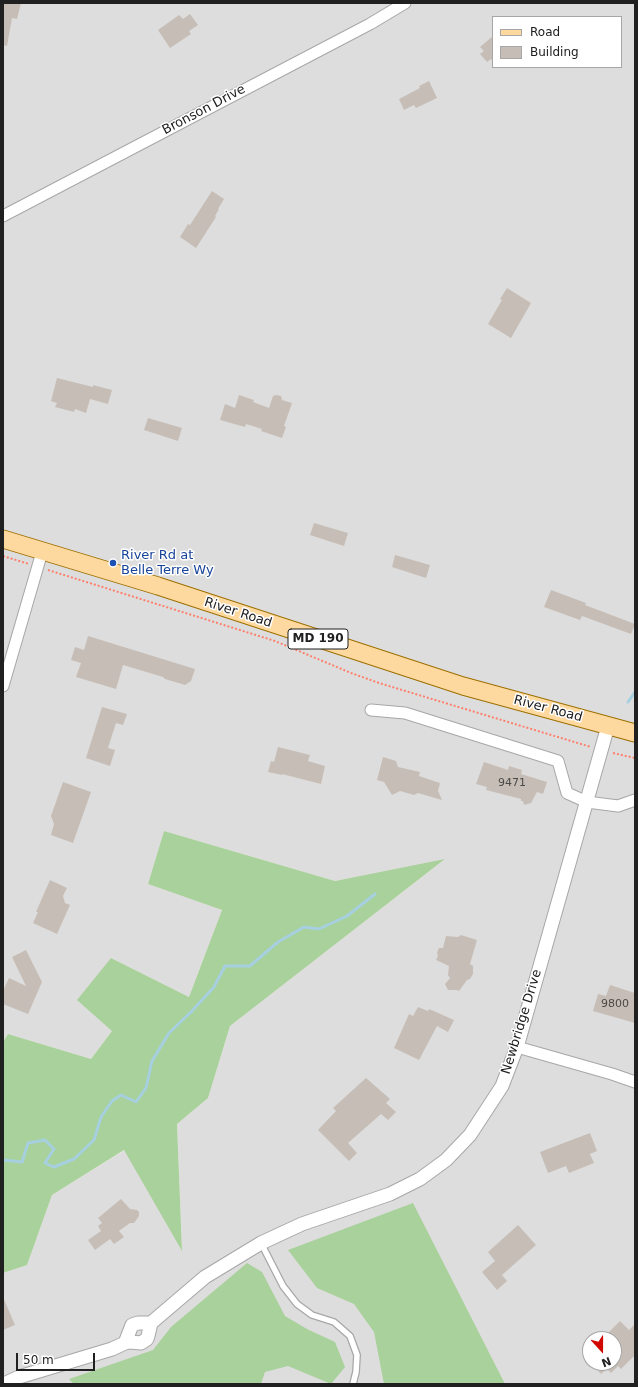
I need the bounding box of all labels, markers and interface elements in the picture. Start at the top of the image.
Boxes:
legend [492,16,622,68]
text: Road [530,25,560,39]
text: Building [530,45,579,59]
street label: Bronson Drive [160,82,248,138]
place label: River Rd at Belle Terre Wy [121,548,214,579]
marker: River Rd at Belle Terre Wy [108,558,118,568]
street label: River Road [202,595,274,631]
road number: MD 190 [288,629,348,649]
street label: River Road [512,692,584,726]
house number: 9471 [498,776,526,790]
street label: Newbridge Drive [499,968,545,1076]
house number: 9800 [601,997,629,1011]
north arrow [582,1331,622,1371]
scale bar [18,1345,97,1371]
text: 50 m [23,1353,54,1367]
text: N [599,1354,613,1369]

